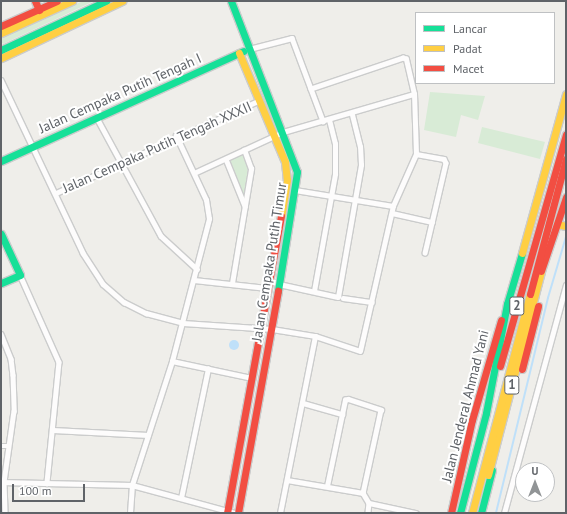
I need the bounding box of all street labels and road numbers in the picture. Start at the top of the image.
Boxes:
street label: Jalan Cempaka Putih Tengah I [36,49,204,137]
street label: Jalan Cempaka Putih Tengah XXXII [60,97,254,197]
street label: Jalan Cempaka Putih Timur [248,181,290,343]
road number: 2 [509,295,525,317]
street label: Jalan Jenderal Ahmad Yani [438,328,492,484]
road number: 1 [504,374,520,396]

